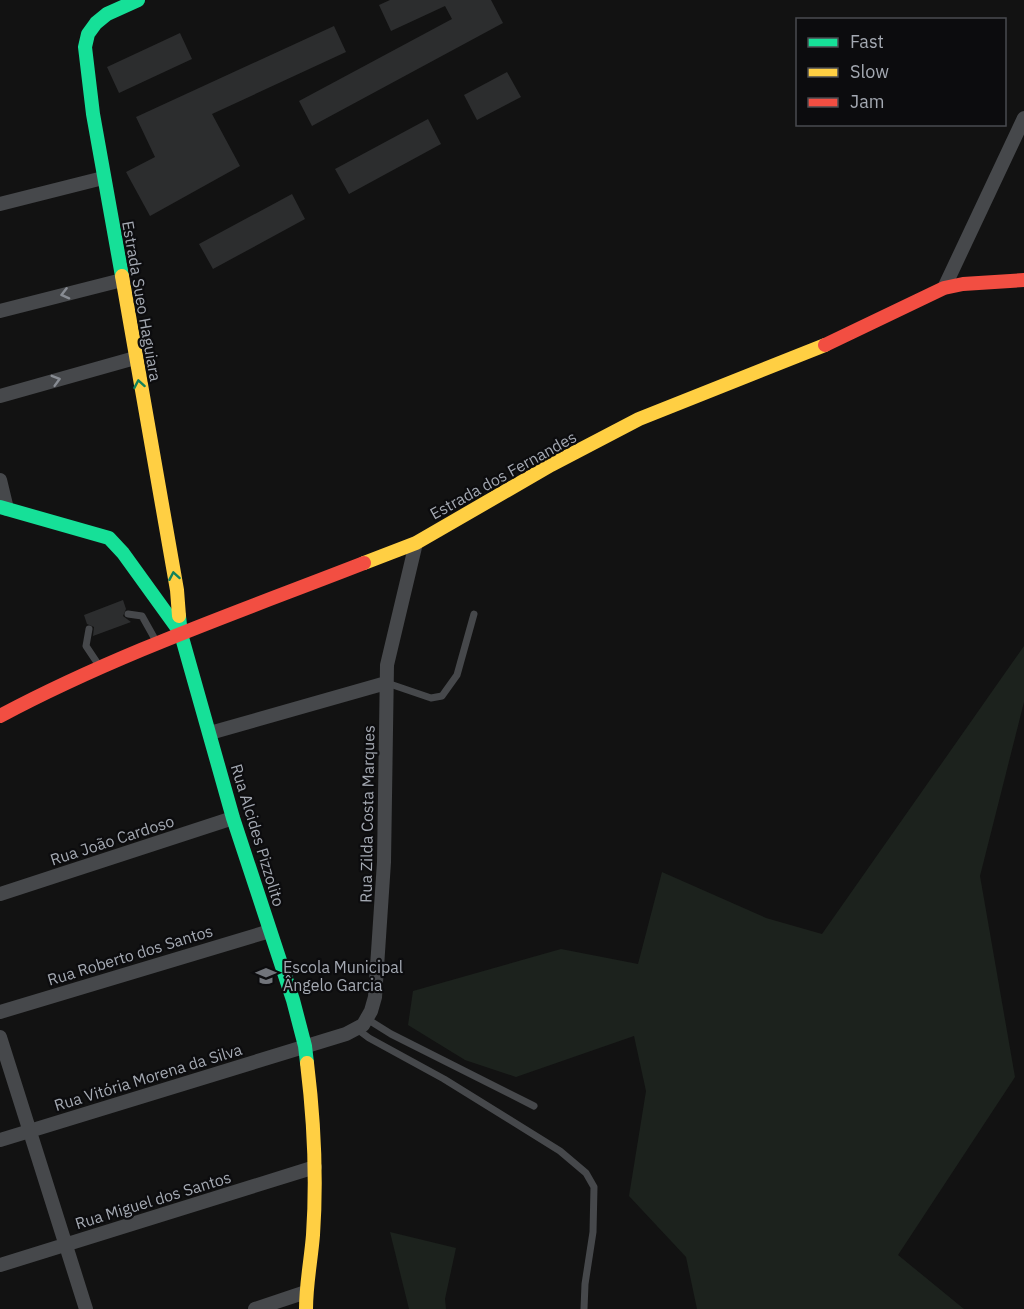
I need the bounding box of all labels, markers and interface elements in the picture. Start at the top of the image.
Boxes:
legend [796,18,1006,126]
text: Fast [850,30,884,53]
text: Slow [850,60,889,83]
text: Jam [850,90,885,113]
street label: Estrada Sueo Haguiara [118,219,166,383]
one-way arrow [60,287,70,300]
one-way arrow [50,375,61,387]
one-way arrow [133,379,146,389]
street label: Estrada dos Fernandes [426,426,580,524]
one-way arrow [168,571,181,581]
street label: Rua Zilda Costa Marques [355,725,379,903]
street label: Rua Alcides Pizzolito [227,761,289,909]
street label: Rua João Cardoso [47,810,177,869]
street label: Rua Roberto dos Santos [45,920,215,990]
place label: Escola Municipal Ângelo Garcia [283,957,403,995]
school or university icon: Escola Municipal Ângelo Garcia [254,964,278,988]
street label: Rua Vitória Morena da Silva [52,1039,245,1115]
street label: Rua Miguel dos Santos [73,1167,233,1233]

